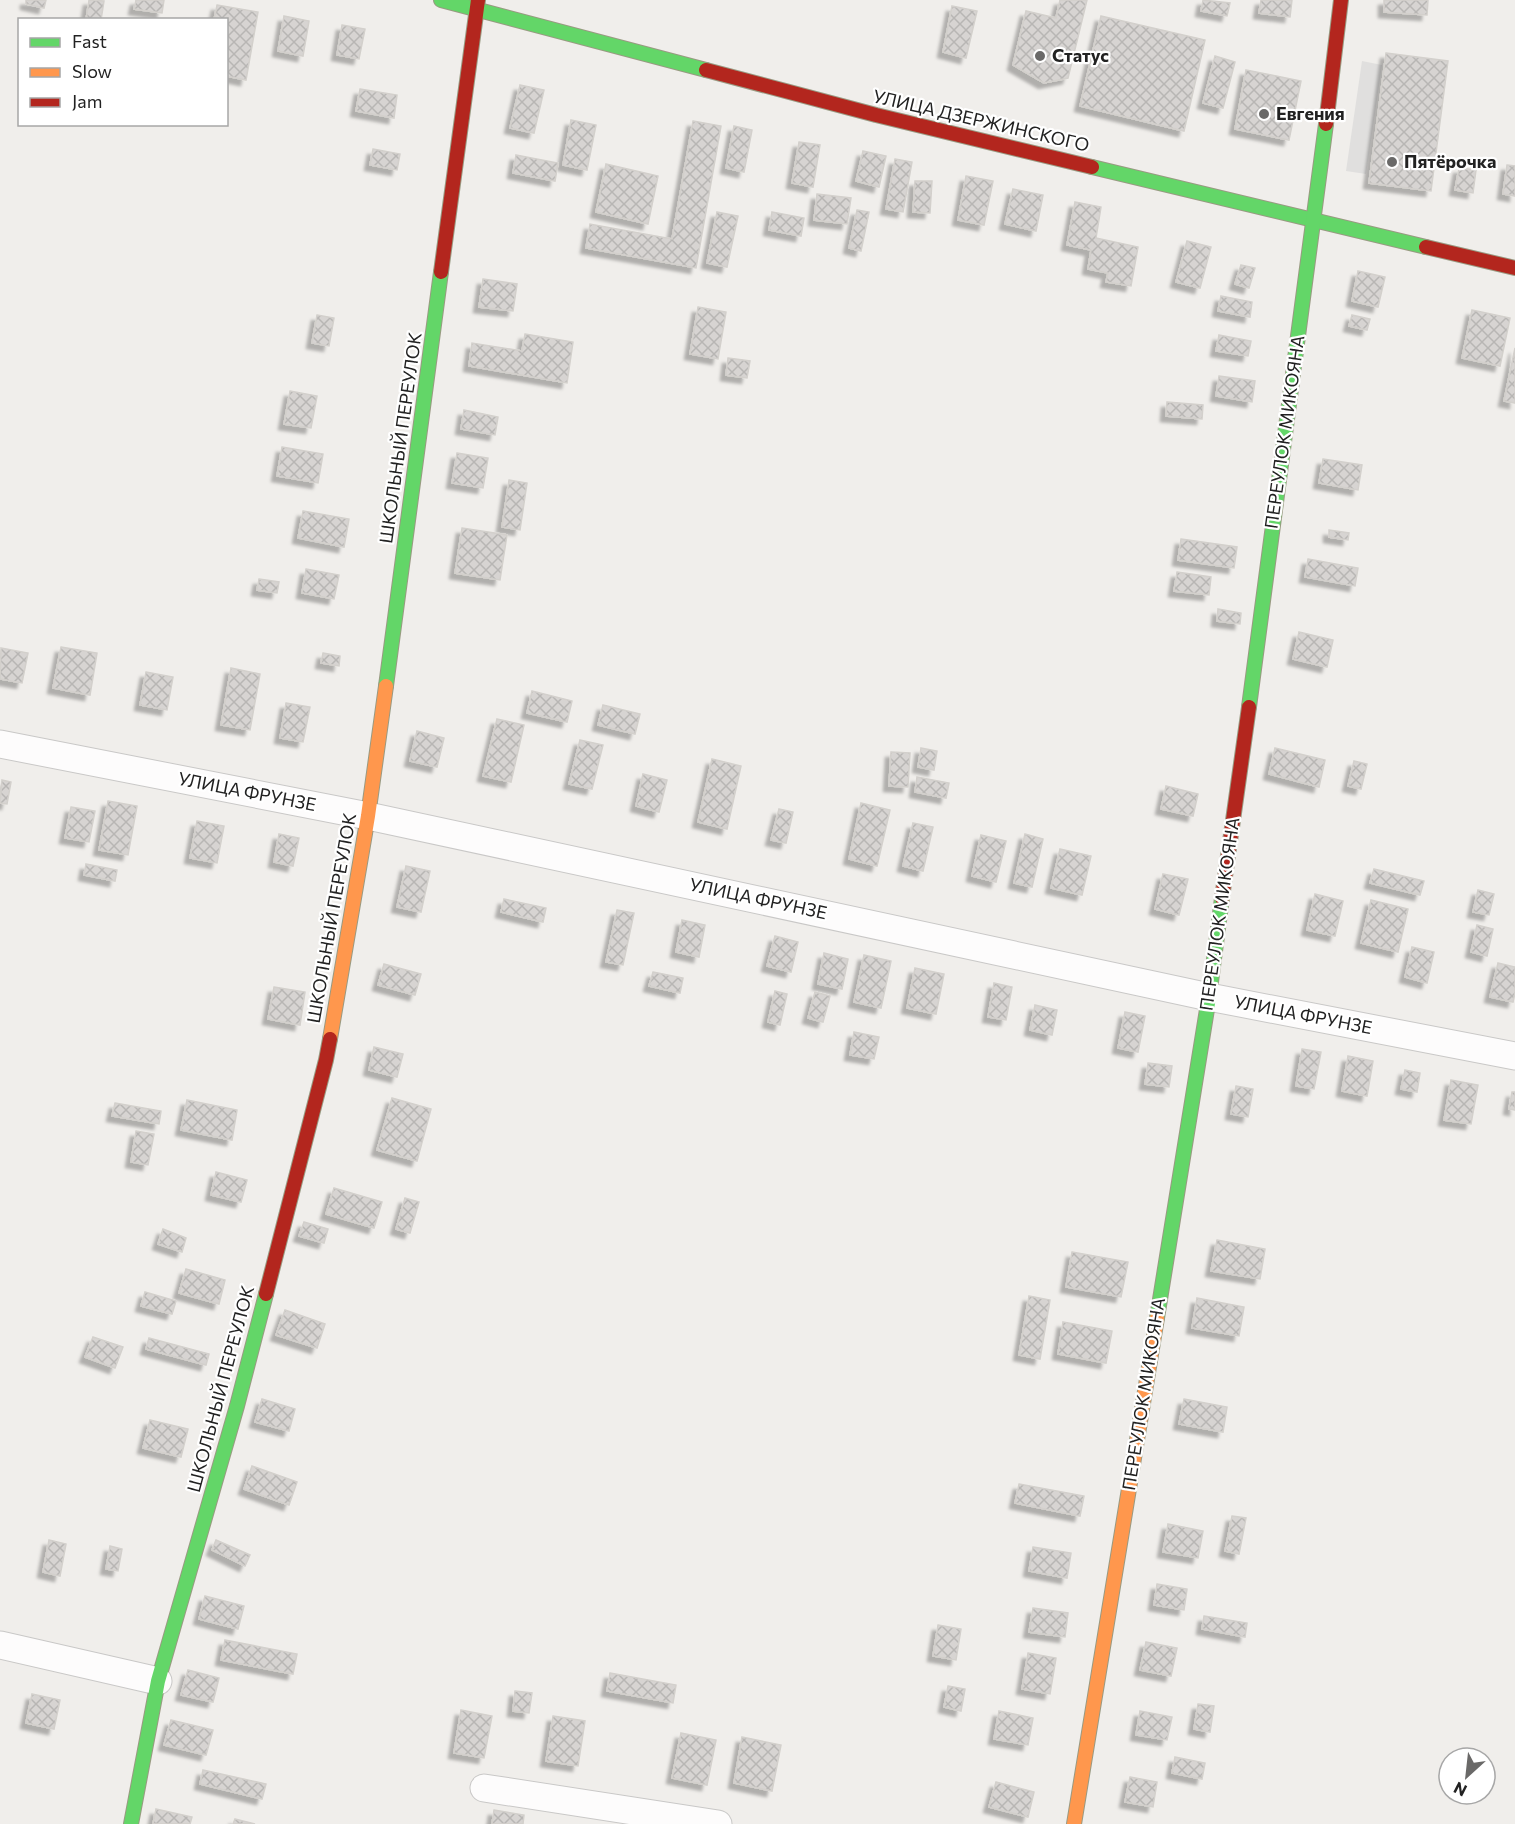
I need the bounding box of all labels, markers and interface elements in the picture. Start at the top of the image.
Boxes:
legend [18,18,228,126]
text: Fast [72,30,107,52]
place label: Статус [1052,44,1109,66]
marker: Статус [1033,49,1047,63]
text: Slow [72,60,112,82]
street label: УЛИЦА ДЗЕРЖИНСКОГО [871,84,1092,156]
text: Jam [72,90,102,112]
place label: Евгения [1276,102,1345,124]
marker: Евгения [1257,107,1271,121]
place label: Пятёрочка [1404,150,1496,172]
marker: Пятёрочка [1385,155,1399,169]
street label: ШКОЛЬНЫЙ ПЕРЕУЛОК [374,331,426,545]
street label: ПЕРЕУЛОК МИКОЯНА [1260,334,1308,530]
street label: УЛИЦА ФРУНЗЕ [176,767,318,815]
street label: ШКОЛЬНЫЙ ПЕРЕУЛОК [302,811,360,1025]
street label: ПЕРЕУЛОК МИКОЯНА [1195,816,1243,1012]
street label: УЛИЦА ФРУНЗЕ [687,873,829,923]
street label: УЛИЦА ФРУНЗЕ [1232,990,1374,1038]
street label: ШКОЛЬНЫЙ ПЕРЕУЛОК [182,1283,258,1494]
street label: ПЕРЕУЛОК МИКОЯНА [1117,1296,1169,1492]
north arrow [1437,1746,1497,1806]
text: N [1450,1779,1470,1801]

